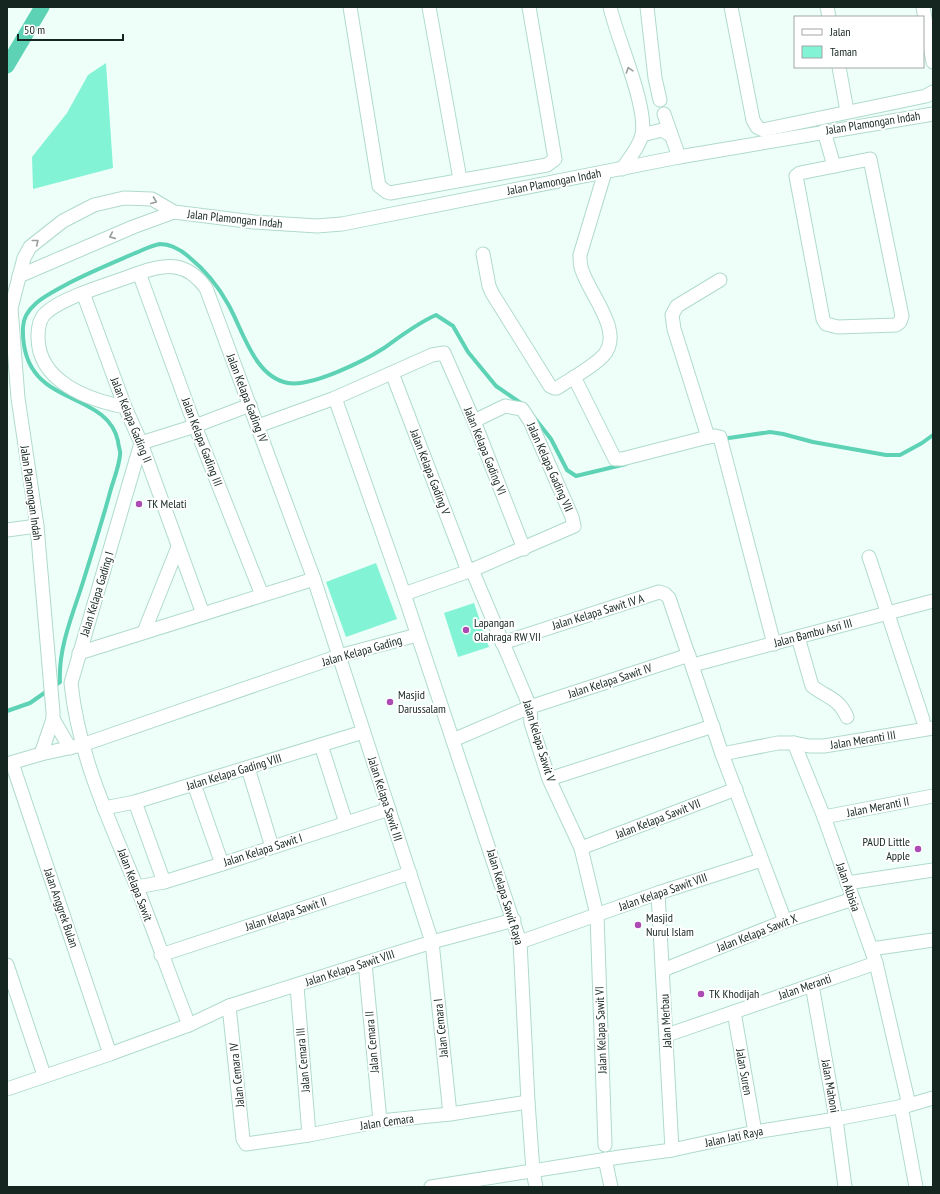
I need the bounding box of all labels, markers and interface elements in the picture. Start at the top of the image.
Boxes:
scale bar [18,16,123,42]
legend [794,16,924,68]
text: 50 m [24,22,45,37]
text: Jalan [829,24,851,39]
text: Taman [830,44,857,59]
one-way arrow [625,67,634,74]
street label: Jalan Plamongan Indah [824,108,921,138]
street label: Jalan Plamongan Indah [505,165,602,198]
one-way arrow [150,197,157,205]
street label: Jalan Plamongan Indah [186,206,283,231]
one-way arrow [108,232,115,240]
one-way arrow [32,239,39,246]
street label: Jalan Kelapa Gading IV [223,351,271,445]
street label: Jalan Kelapa Gading II [107,374,155,465]
street label: Jalan Kelapa Gading III [178,395,226,488]
street label: Jalan Kelapa Gading VI [461,404,510,497]
street label: Jalan Kelapa Gading VII [524,419,577,514]
street label: Jalan Kelapa Gading V [407,426,454,517]
street label: Jalan Plamongan Indah [17,444,46,541]
place label: TK Melati [147,496,187,511]
marker: TK Melati [134,499,144,509]
street label: Jalan Kelapa Gading I [76,550,117,639]
street label: Jalan Kelapa Sawit IV A [549,590,646,633]
place label: Lapangan Olahraga RW VII [474,615,541,644]
street label: Jalan Bambu Asri III [771,615,854,650]
marker: Lapangan Olahraga RW VII [461,625,471,635]
street label: Jalan Kelapa Gading [319,632,404,669]
street label: Jalan Kelapa Sawit IV [565,660,654,701]
place label: Masjid Darussalam [398,687,446,716]
marker: Masjid Darussalam [385,697,395,707]
street label: Jalan Kelapa Sawit V [520,697,559,784]
street label: Jalan Meranti III [828,727,897,752]
street label: Jalan Kelapa Gading VIII [183,750,283,793]
street label: Jalan Kelapa Sawit III [365,754,406,843]
street label: Jalan Meranti II [845,793,910,820]
street label: Jalan Kelapa Sawit VII [612,795,703,842]
street label: Jalan Kelapa Sawit I [221,830,304,870]
place label: PAUD Little Apple [863,834,910,863]
marker: PAUD Little Apple [913,844,923,854]
street label: Jalan Kelapa Sawit [114,845,156,924]
street label: Jalan Kelapa Sawit Raya [484,846,527,947]
street label: Jalan Albisia [833,860,864,913]
street label: Jalan Anggrek Bulan [41,865,82,950]
street label: Jalan Kelapa Sawit VIII [616,869,709,914]
street label: Jalan Kelapa Sawit II [242,893,328,934]
place label: Masjid Nurul Islam [646,910,694,939]
street label: Jalan Kelapa Sawit X [714,910,799,955]
marker: Masjid Nurul Islam [633,920,643,930]
street label: Jalan Kelapa Sawit VIII [302,946,396,989]
street label: Jalan Meranti [775,970,833,1003]
street label: Jalan Kelapa Sawit VI [591,986,610,1075]
place label: TK Khodijah [709,986,759,1001]
marker: TK Khodijah [696,989,706,999]
street label: Jalan Merbau [657,994,674,1049]
street label: Jalan Cemara I [430,998,451,1059]
street label: Jalan Cemara II [361,1010,382,1075]
street label: Jalan Cemara III [292,1027,313,1094]
street label: Jalan Cemara IV [226,1042,247,1109]
street label: Jalan Suren [733,1046,756,1096]
street label: Jalan Mahoni [818,1057,843,1114]
street label: Jalan Cemara [358,1110,415,1133]
street label: Jalan Jati Raya [702,1123,765,1150]

